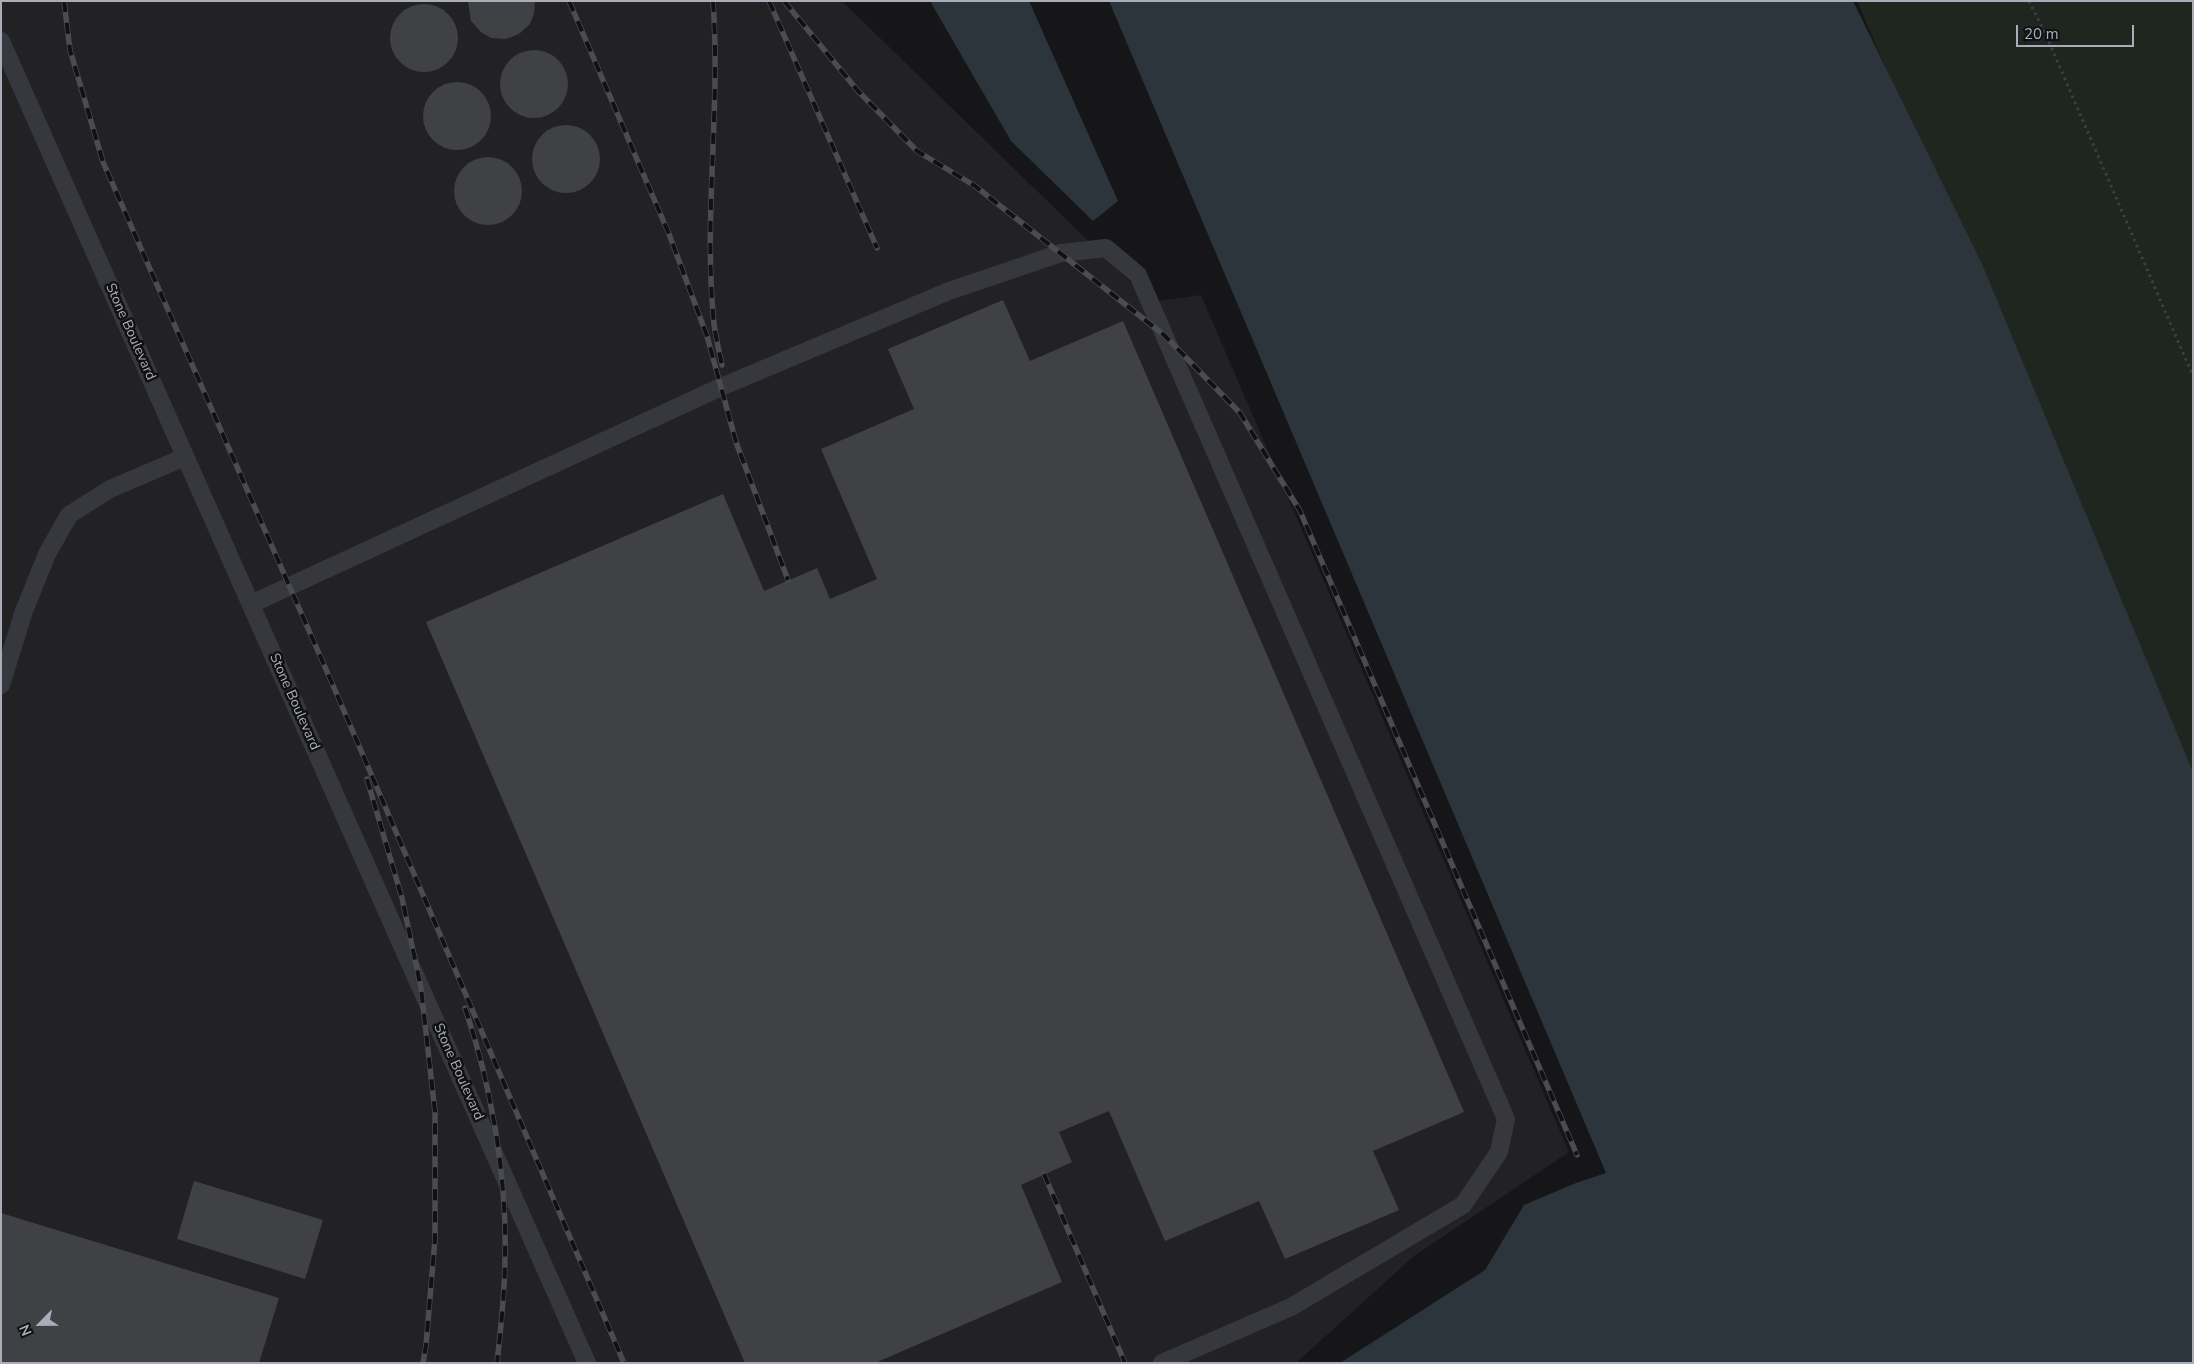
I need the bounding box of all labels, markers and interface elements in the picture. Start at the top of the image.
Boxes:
scale bar [2019,15,2136,47]
text: 20 m [2024,24,2059,44]
street label: Stone Boulevard [101,281,159,383]
street label: Stone Boulevard [265,651,323,753]
street label: Stone Boulevard [429,1021,487,1123]
north arrow [15,1299,65,1349]
text: N [15,1322,37,1339]

